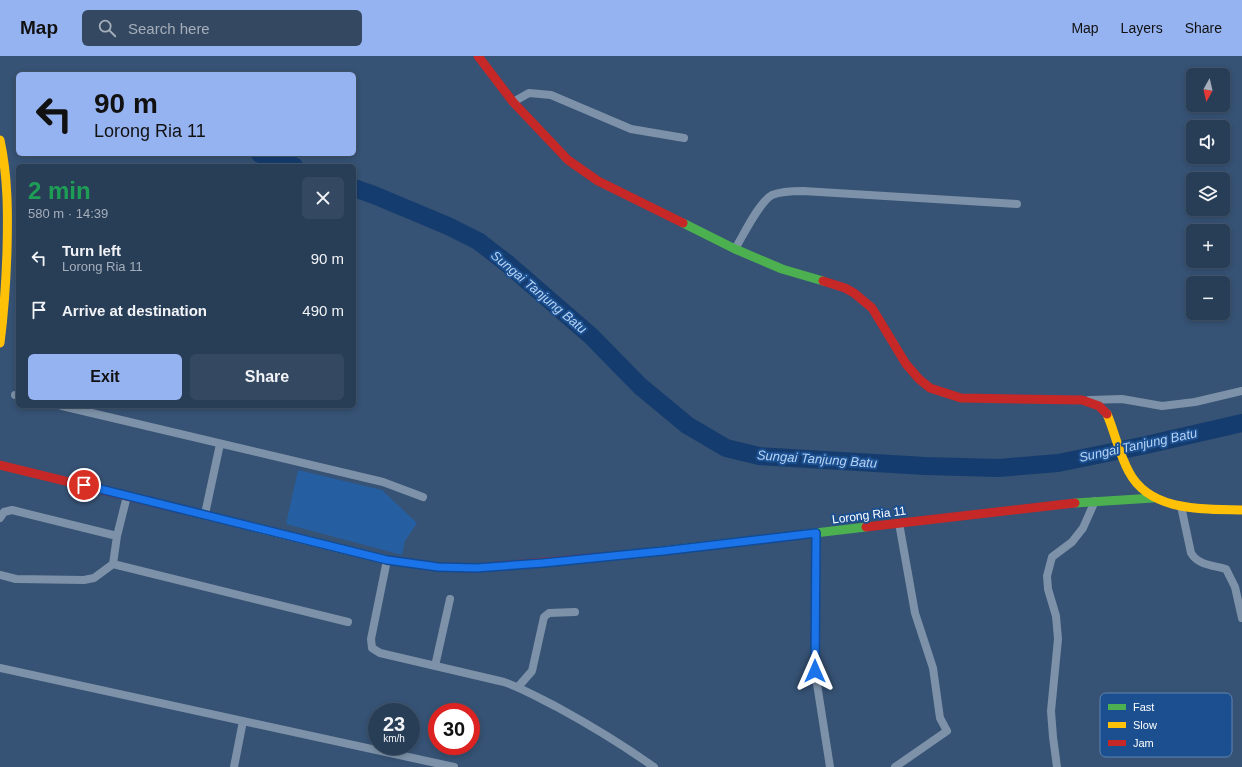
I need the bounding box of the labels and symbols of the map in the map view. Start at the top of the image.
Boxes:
north arrow [1186,68,1230,112]
water label: Sungai Tanjung Batu [488,248,590,336]
water label: Sungai Tanjung Batu [1078,425,1198,465]
water label: Sungai Tanjung Batu [757,447,877,471]
pin [67,468,101,502]
street label: Lorong Ria 11 [831,503,907,526]
position arrow [794,650,836,692]
legend [1100,693,1232,757]
text: Fast [1133,701,1154,713]
speed limit sign: 30 [428,703,480,755]
text: Slow [1133,719,1157,731]
text: Jam [1133,737,1154,749]

